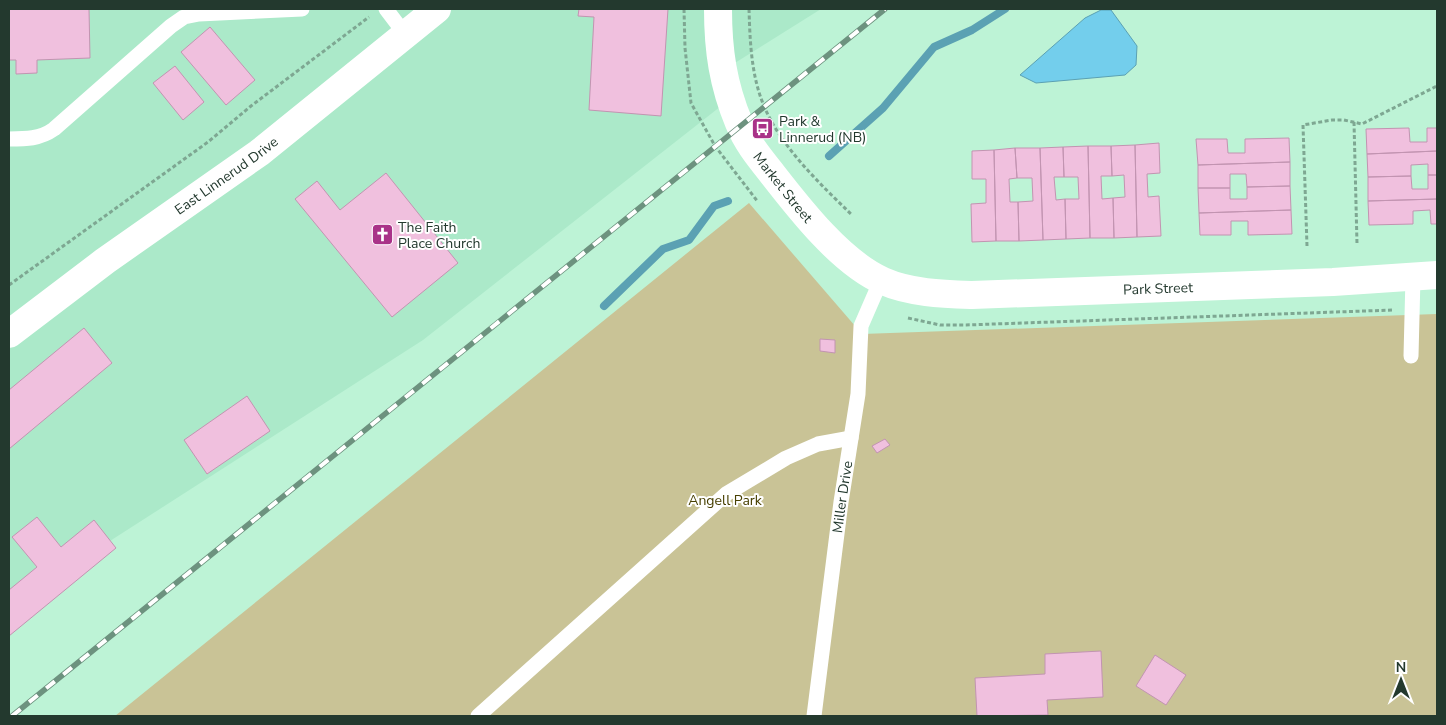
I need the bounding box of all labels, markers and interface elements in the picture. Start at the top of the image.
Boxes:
place label: Park & Linnerud (NB) [779,112,867,147]
bus stop icon: Park & Linnerud (NB) [751,117,775,141]
street label: East Linnerud Drive [171,132,282,219]
street label: Market Street [749,148,817,227]
place label: The Faith Place Church [398,218,480,253]
church icon: The Faith Place Church [370,223,394,247]
street label: Park Street [1123,278,1193,300]
street label: Miller Drive [828,459,857,534]
park label: Angell Park [688,491,763,510]
north arrow [1376,655,1426,705]
text: N [1396,658,1406,677]

